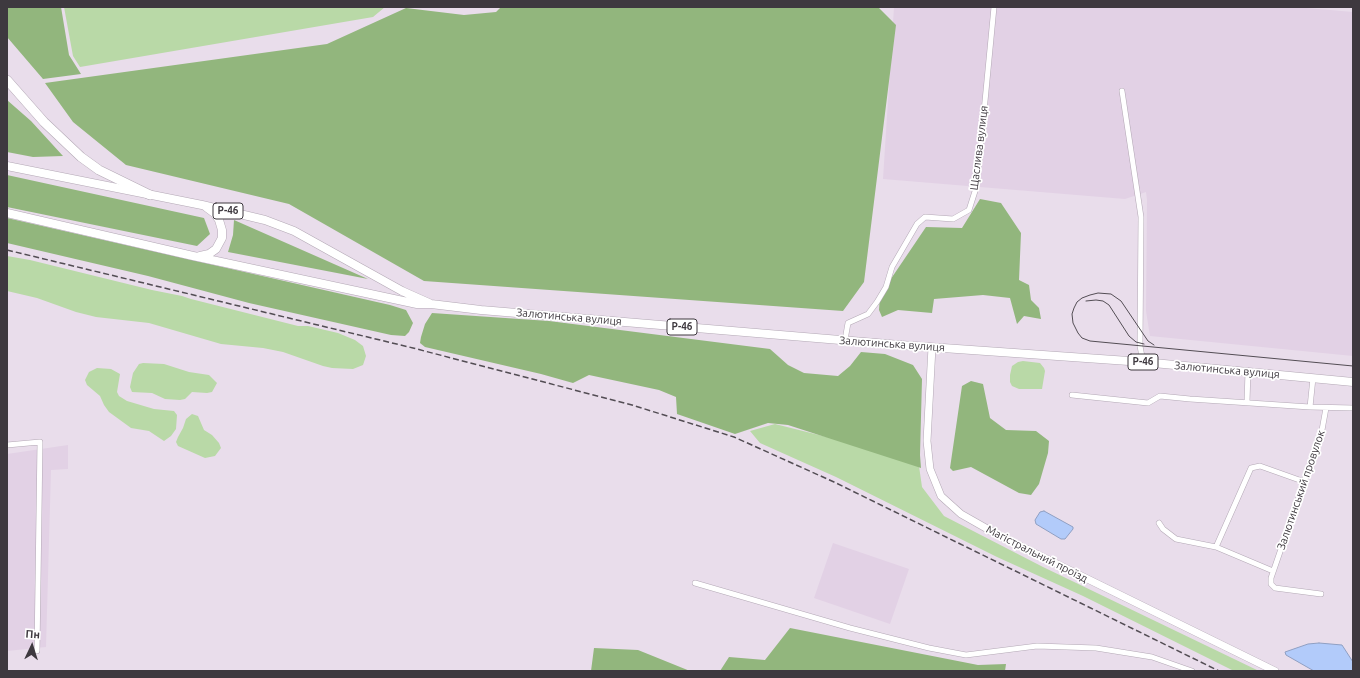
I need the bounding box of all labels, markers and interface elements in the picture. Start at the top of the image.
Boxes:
street label: Щаслива вулиця [967,105,991,191]
road number: Р-46 [213,203,243,219]
street label: Залютинська вулиця [516,306,622,328]
road number: Р-46 [667,319,697,335]
street label: Залютинська вулиця [839,334,945,354]
road number: Р-46 [1128,354,1158,370]
street label: Залютинська вулиця [1174,359,1280,381]
street label: Залютинський провулок [1274,428,1328,552]
street label: Магістральний проїзд [984,523,1090,585]
north arrow [12,626,52,666]
text: Пн [25,628,40,641]

